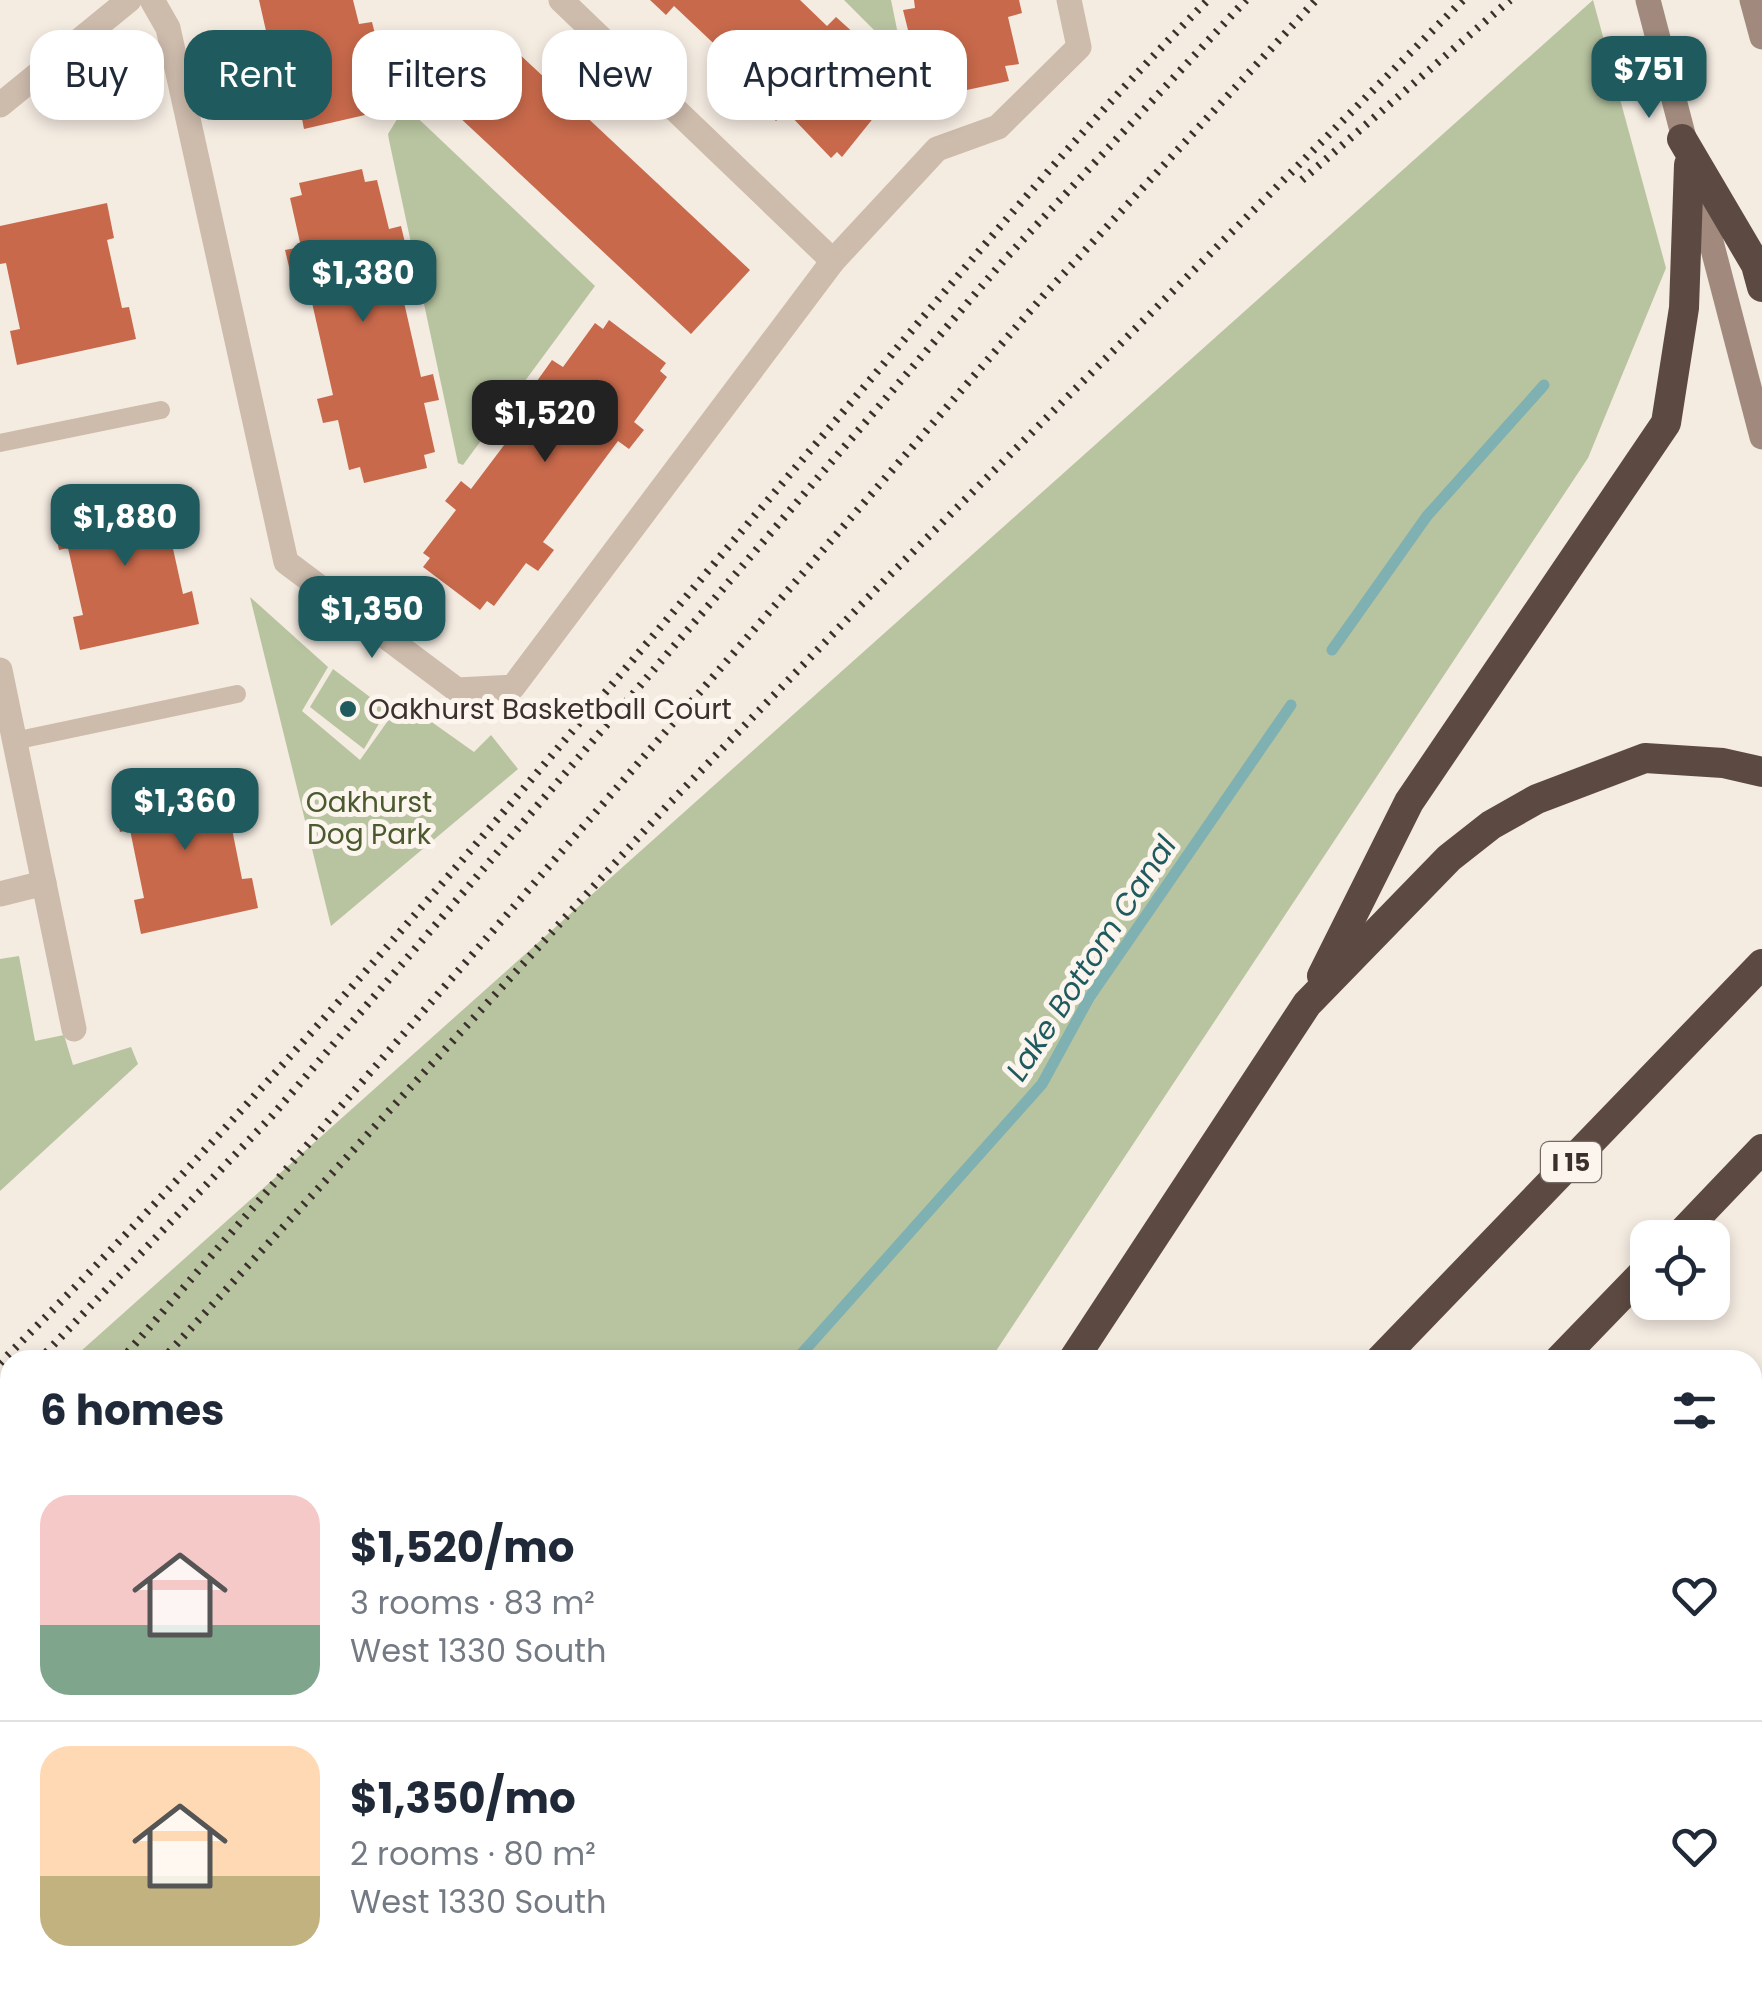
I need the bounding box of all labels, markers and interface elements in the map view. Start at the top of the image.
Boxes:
chip: Buy [30,30,164,120]
chip: Rent [184,30,332,120]
chip: Filters [352,30,522,120]
chip: New [542,30,687,120]
chip: Apartment [707,30,967,120]
pin: $751 [1590,36,1708,121]
text: $751 [1613,46,1685,91]
pin: $1,380 [282,240,444,325]
text: $1,380 [311,250,415,295]
pin: $1,520 [464,380,626,465]
text: $1,520 [494,390,596,435]
pin: $1,880 [44,484,206,569]
text: $1,880 [73,494,177,539]
pin: $1,350 [291,576,453,661]
text: $1,350 [320,586,424,631]
place label: Oakhurst Basketball Court [368,690,732,729]
marker: Oakhurst Basketball Court [337,698,359,720]
pin: $1,360 [104,768,266,853]
text: $1,360 [134,778,236,823]
park label: Oakhurst Dog Park [306,783,432,854]
water label: Lake Bottom Canal [995,826,1187,1089]
road number: I 15 [1541,1142,1601,1182]
map controls [1630,1220,1730,1320]
button: locate [1630,1220,1730,1320]
text: 6 homes [40,1381,225,1440]
icon: filters [1667,1383,1722,1438]
text: $1,520/mo [350,1518,574,1577]
icon: home [120,1535,240,1655]
icon: heart [1667,1568,1722,1623]
text: 3 rooms · 83 m² [350,1580,595,1625]
text: West 1330 South [350,1628,606,1673]
text: $1,350/mo [350,1769,576,1828]
icon: home [120,1786,240,1906]
icon: heart [1667,1819,1722,1874]
text: 2 rooms · 80 m² [350,1831,596,1876]
text: West 1330 South [350,1879,606,1924]

